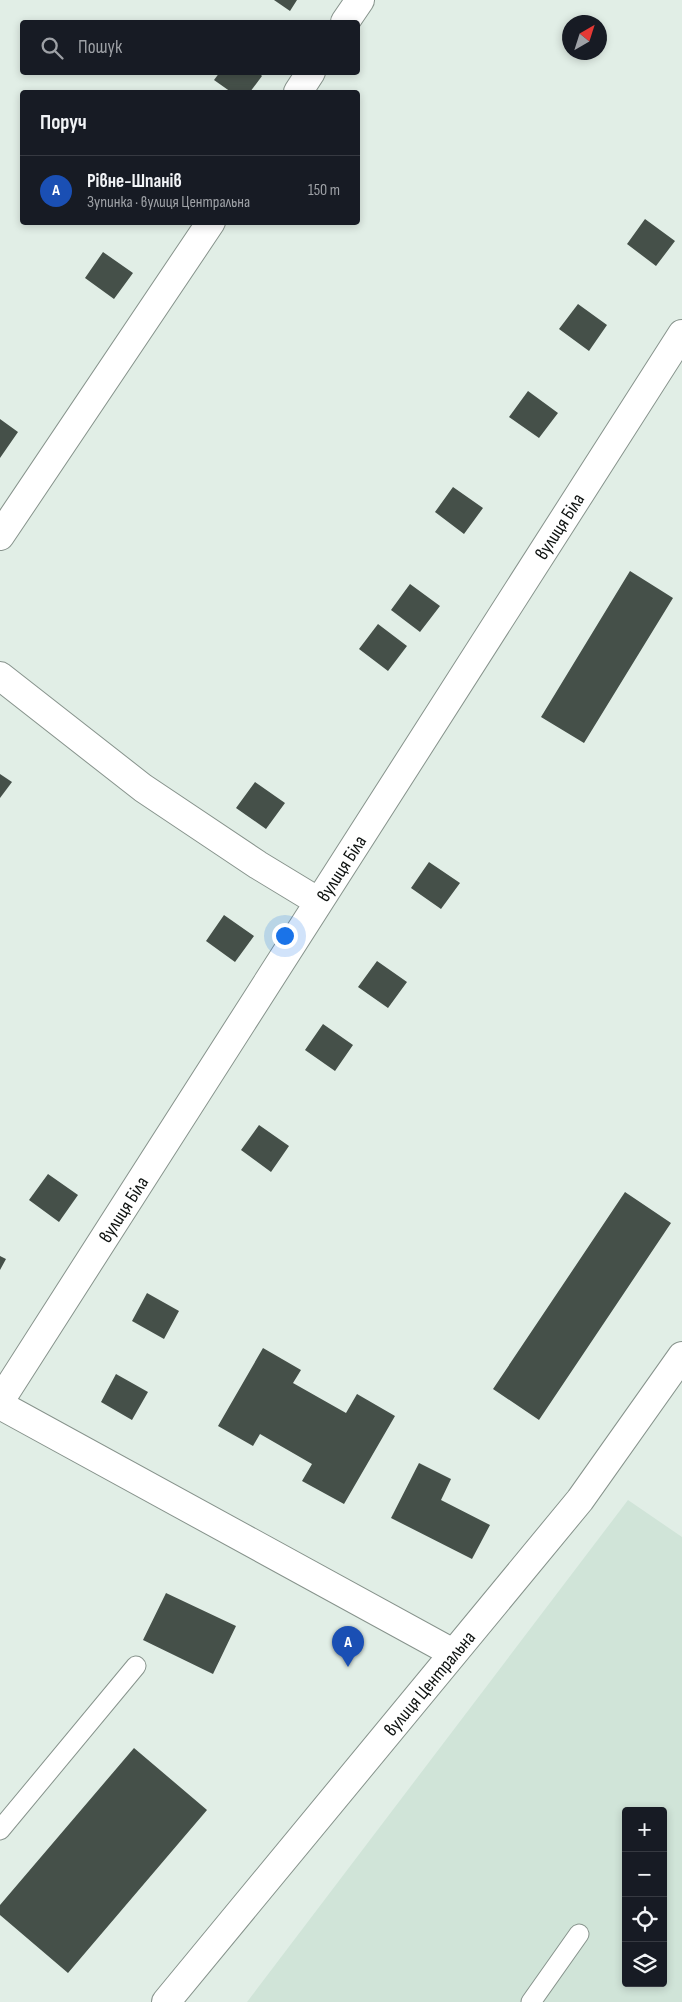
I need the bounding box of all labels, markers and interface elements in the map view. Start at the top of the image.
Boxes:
north arrow [562,15,607,60]
search box [20,20,360,75]
icon: search [38,34,66,62]
text: Пошук [78,36,122,59]
text: Поруч [40,110,87,135]
text: Рівне-Шпанів [87,170,182,193]
text: A [52,181,60,200]
text: 150 m [308,181,340,200]
text: Зупинка · вулиця Центральна [87,193,250,212]
street label: вулиця Біла [530,489,590,564]
street label: вулиця Біла [312,831,372,906]
your location [272,923,298,949]
street label: вулиця Біла [94,1172,154,1247]
pin: A [332,1626,364,1667]
street label: вулиця Центральна [380,1627,481,1741]
map controls [622,1807,667,1987]
button: + [622,1807,667,1852]
button: − [622,1852,667,1897]
button: locate [622,1897,667,1942]
button: layers [622,1942,667,1987]

